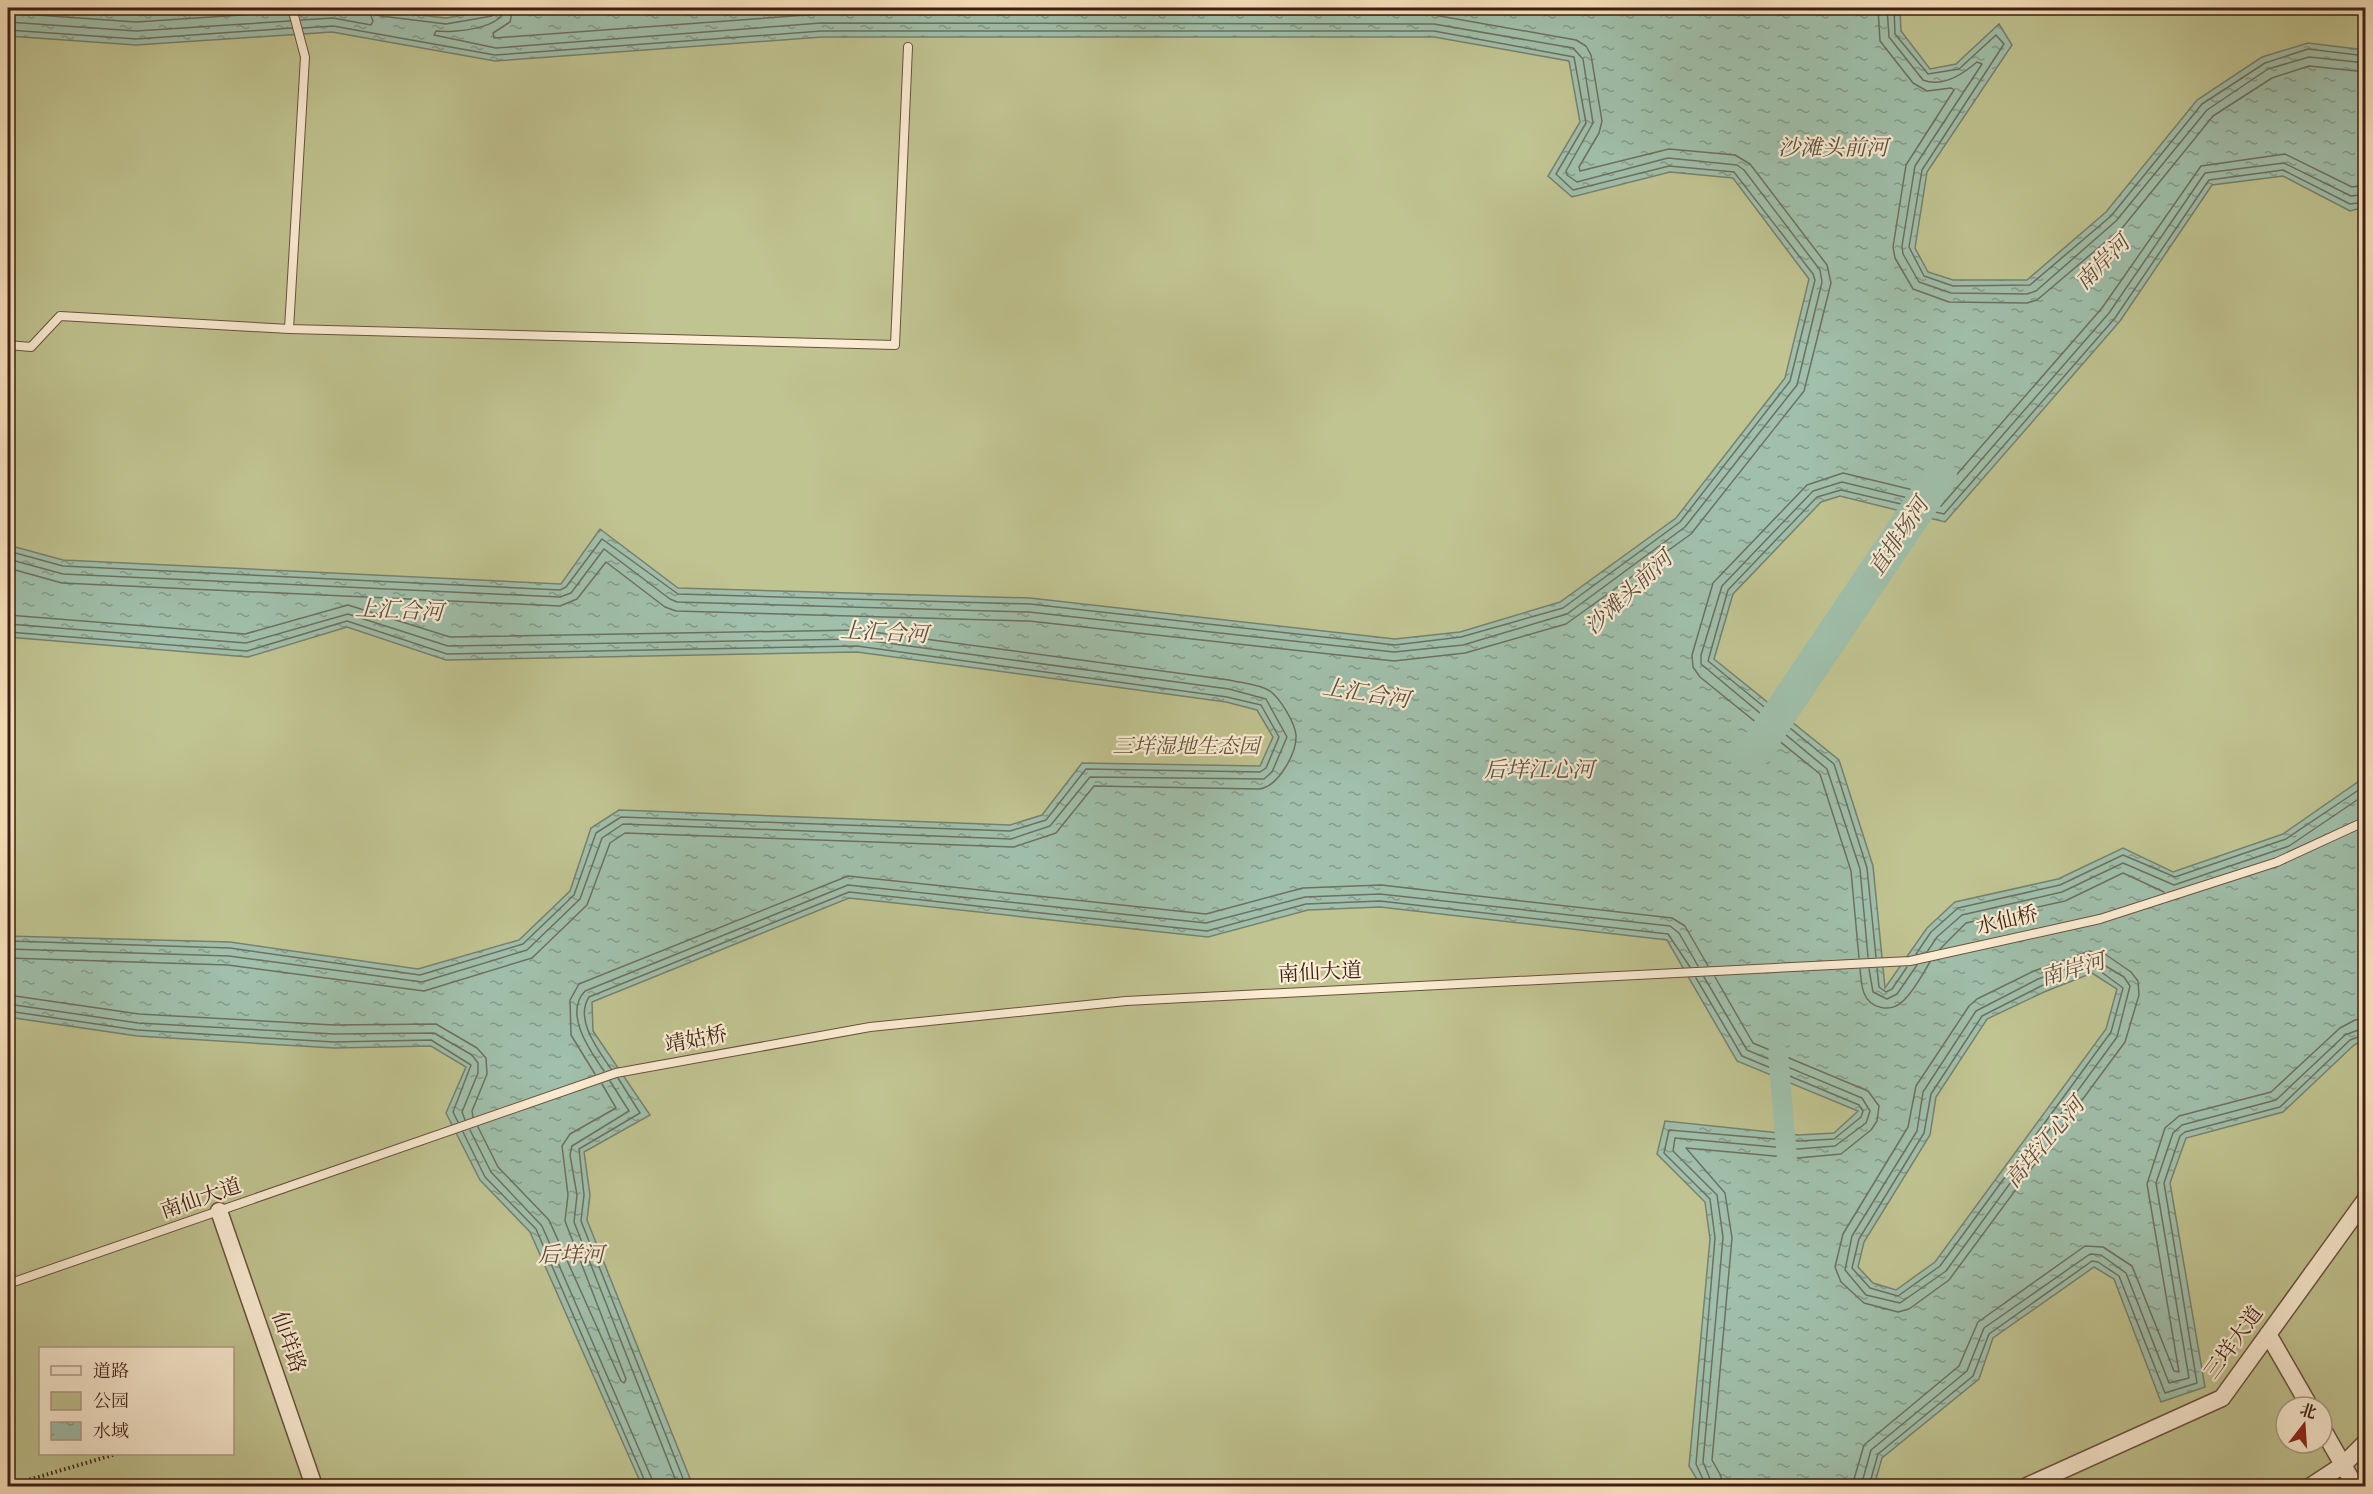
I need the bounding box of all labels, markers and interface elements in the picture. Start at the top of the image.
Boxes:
water label: 沙滩头前河 [1778,135,1892,162]
water label: 南岸河 [2070,227,2139,296]
water label: 直排场河 [1863,490,1937,581]
water label: 沙滩头前河 [1580,543,1681,640]
water label: 上汇合河 [354,595,448,627]
water label: 上汇合河 [839,617,933,649]
water label: 上汇合河 [1320,674,1416,715]
park label: 三垟湿地生态园 [1113,734,1262,760]
water label: 后垟江心河 [1484,757,1598,784]
street label: 水仙桥 [1973,901,2041,941]
water label: 南岸河 [2038,947,2112,992]
street label: 南仙大道 [1277,958,1363,988]
street label: 靖姑桥 [663,1021,729,1059]
water label: 高垟江心河 [1999,1089,2093,1194]
street label: 南仙大道 [157,1173,245,1225]
water label: 后垟河 [538,1242,608,1269]
street label: 三垟大道 [2199,1301,2269,1385]
street label: 仙垟路 [265,1308,311,1376]
legend [39,1347,234,1455]
text: 道路 [93,1361,129,1383]
text: 公园 [93,1391,129,1413]
north arrow [2274,1395,2334,1455]
text: 北 [2298,1400,2319,1424]
text: 水域 [93,1421,129,1443]

